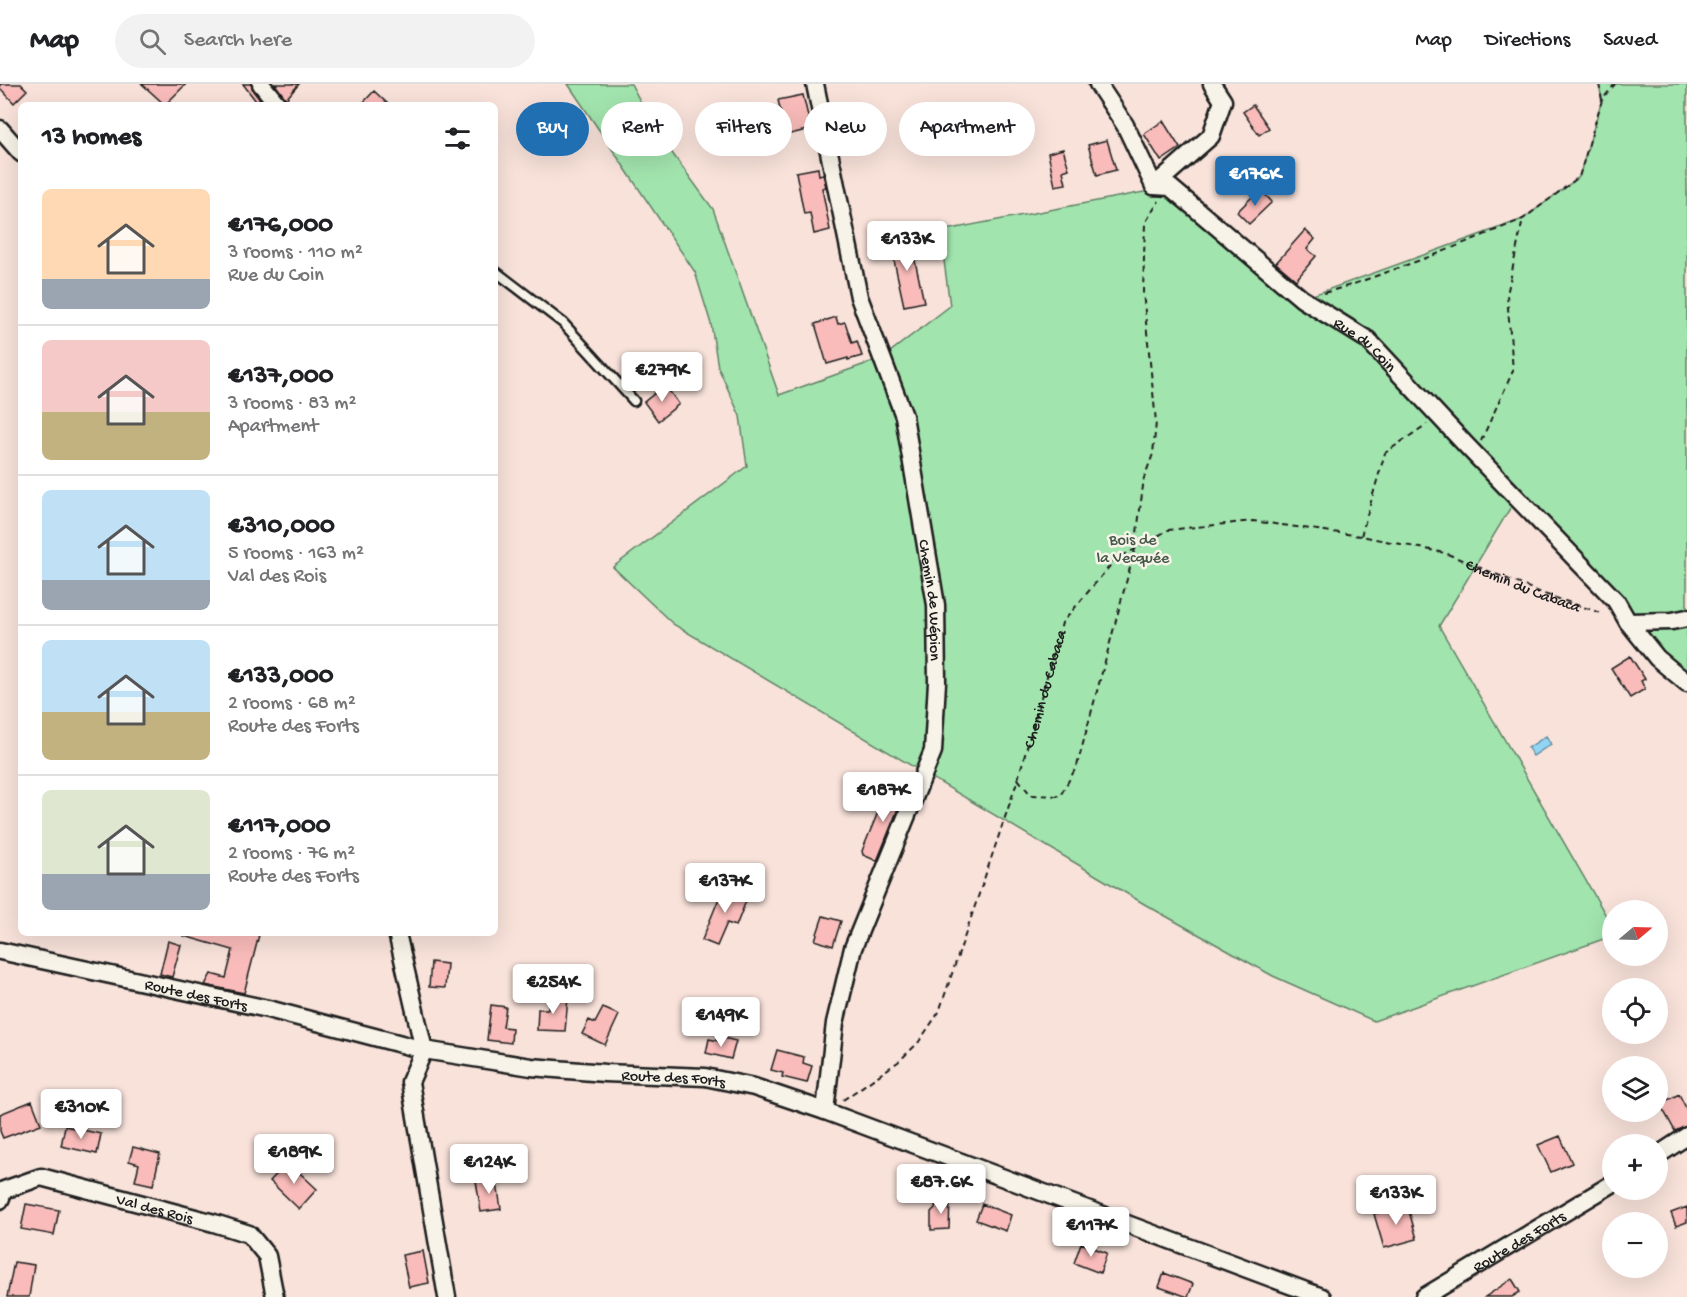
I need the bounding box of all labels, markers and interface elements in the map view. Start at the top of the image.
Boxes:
search box [115,14,535,68]
text: Map [30,25,79,58]
icon: search [136,25,169,58]
text: Search here [184,28,292,54]
text: Map [1415,29,1452,54]
text: Directions [1485,29,1570,54]
text: Saved [1603,29,1657,54]
chip: Buy [516,102,589,156]
chip: Rent [601,102,683,156]
chip: Filters [695,102,792,156]
chip: New [804,102,887,156]
chip: Apartment [899,102,1035,156]
icon: filters [441,122,474,155]
text: 13 homes [42,123,141,154]
pin: €176K [1213,156,1297,207]
text: €176K [1229,164,1281,187]
text: €176,000 [228,211,333,242]
icon: home [90,213,162,285]
pin: €133K [865,221,949,272]
text: €133K [881,229,933,252]
text: 3 rooms · 110 m² [228,242,363,265]
text: Rue du Coin [228,265,324,288]
street label: Rue du Coin [1329,315,1399,378]
pin: €279K [620,352,704,403]
text: €279K [635,360,689,383]
text: €137,000 [228,362,333,393]
icon: home [90,364,162,436]
text: 3 rooms · 83 m² [228,393,356,416]
text: Apartment [228,416,318,439]
text: €310,000 [228,512,335,543]
icon: home [90,514,162,586]
park label: Bois de la Vecquée [1097,532,1170,569]
street label: Chemin de Wépion [912,538,943,661]
text: 5 rooms · 163 m² [228,543,364,566]
street label: Chemin du Cabaca [1462,557,1583,619]
text: Val des Rois [228,566,326,589]
street label: Chemin du Cabaca [1021,627,1073,751]
text: €133,000 [228,662,333,693]
icon: home [90,664,162,736]
text: 2 rooms · 68 m² [228,693,356,716]
text: Route des Forts [228,716,359,739]
pin: €187K [841,772,925,823]
text: €187K [857,780,909,803]
text: €117,000 [228,812,330,843]
icon: home [90,814,162,886]
text: 2 rooms · 76 m² [228,843,355,866]
pin: €137K [683,863,767,914]
text: Route des Forts [228,866,359,889]
text: €137K [699,871,751,894]
north arrow [1602,900,1668,966]
map controls [1602,900,1668,1278]
pin: €254K [511,964,595,1015]
text: €254K [527,972,579,995]
street label: Route des Forts [143,977,250,1018]
button: locate [1602,978,1668,1044]
pin: €149K [679,997,763,1048]
text: €149K [696,1005,746,1028]
button: layers [1602,1056,1668,1122]
street label: Route des Forts [621,1068,728,1094]
pin: €310K [39,1089,123,1140]
text: €310K [55,1097,107,1120]
pin: €189K [252,1134,336,1185]
button: + [1602,1134,1668,1200]
text: €189K [268,1142,320,1165]
pin: €124K [447,1144,531,1195]
text: €124K [464,1152,514,1175]
pin: €87.6K [892,1164,990,1215]
text: €87.6K [911,1172,971,1195]
pin: €133K [1354,1175,1438,1226]
text: €133K [1370,1183,1422,1206]
street label: Val des Rois [113,1191,196,1230]
pin: €117K [1049,1207,1133,1258]
street label: Route des Forts [1470,1208,1571,1278]
button: − [1602,1212,1668,1278]
text: €117K [1066,1215,1116,1238]

